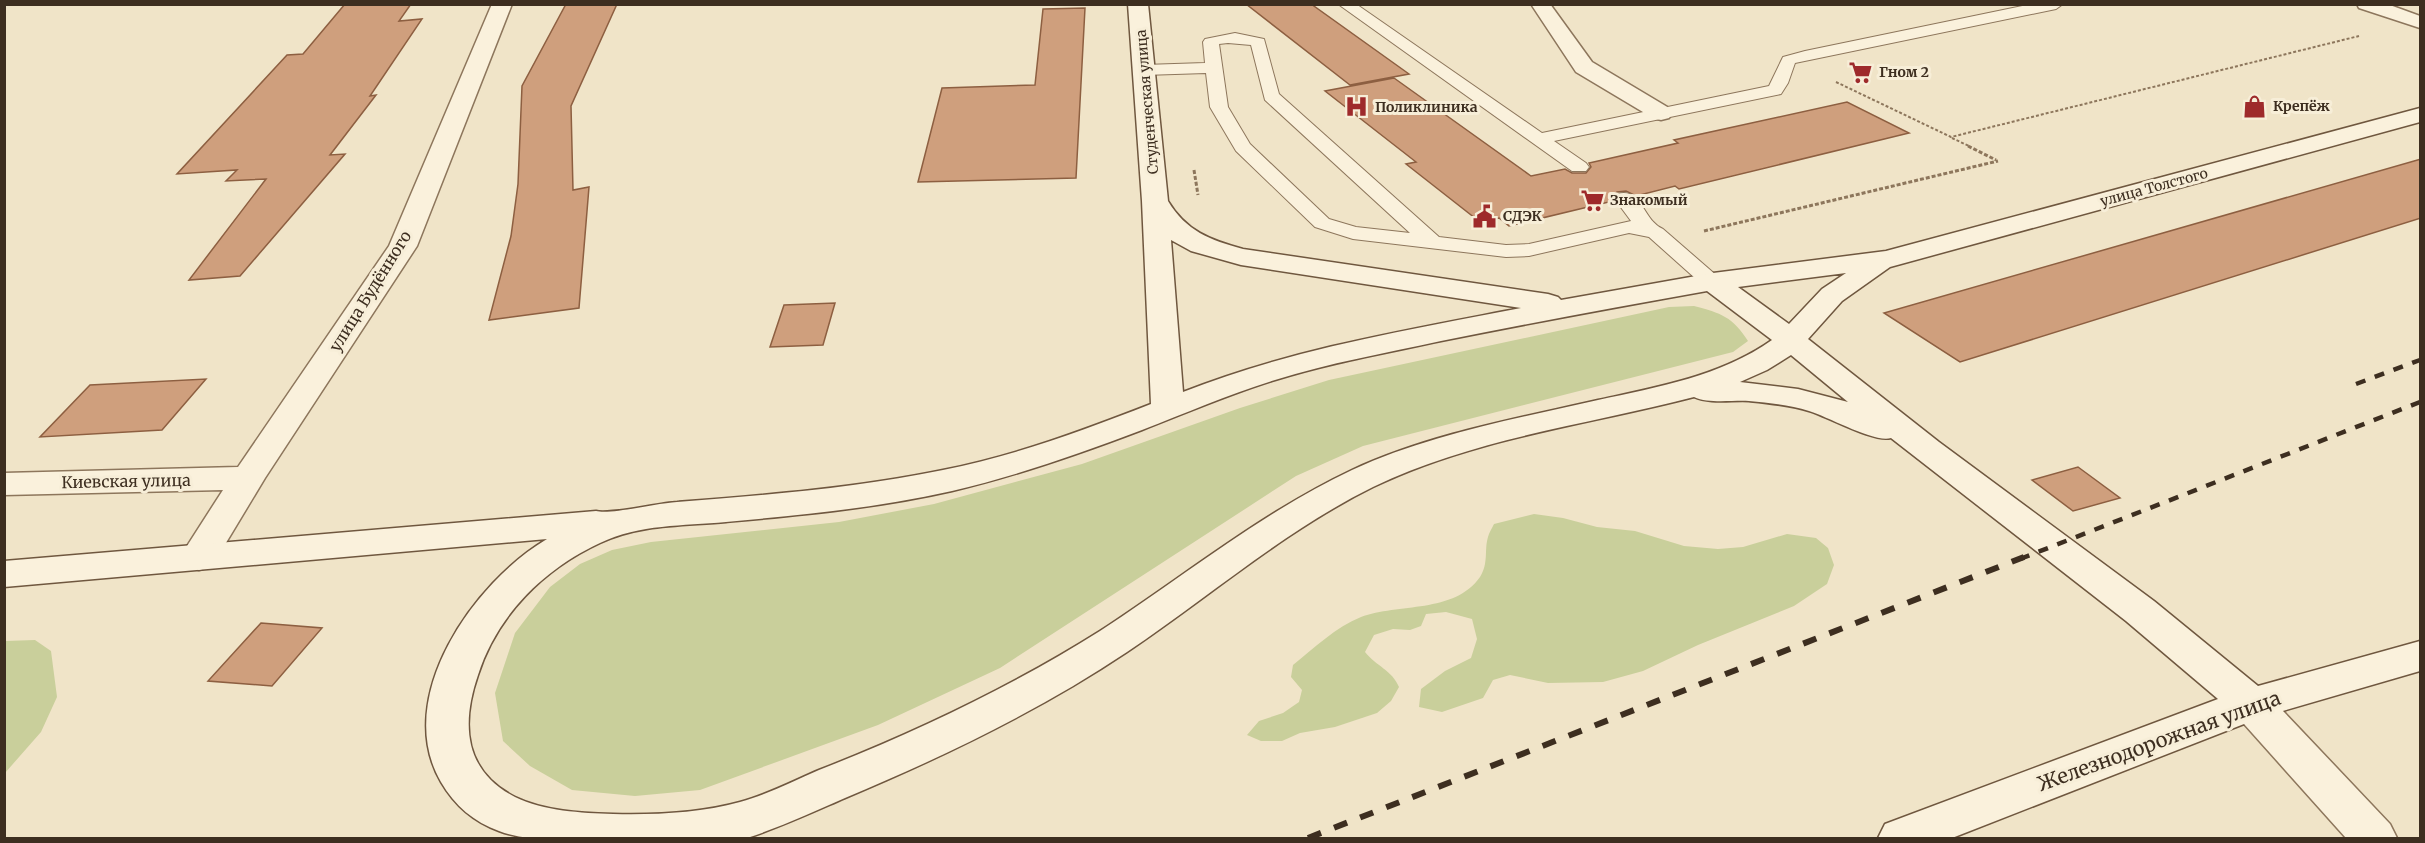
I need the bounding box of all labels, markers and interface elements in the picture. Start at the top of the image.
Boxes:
street label: Студенческая улица [1132,28,1162,175]
supermarket icon: Гном 2 [1848,59,1874,85]
place label: Гном 2 [1879,63,1929,81]
shop icon: Крепёж [2242,93,2268,119]
hospital icon: Поликлиника [1344,94,1370,120]
place label: Крепёж [2273,97,2331,115]
place label: Поликлиника [1375,98,1478,116]
street label: улица Толстого [2098,164,2210,210]
supermarket icon: Знакомый [1579,187,1605,213]
place label: Знакомый [1610,191,1688,209]
public building icon: СДЭК [1472,203,1498,229]
place label: СДЭК [1503,207,1543,225]
street label: улица Будённого [325,227,415,355]
street label: Киевская улица [61,470,191,492]
street label: Железнодорожная улица [2034,685,2284,796]

